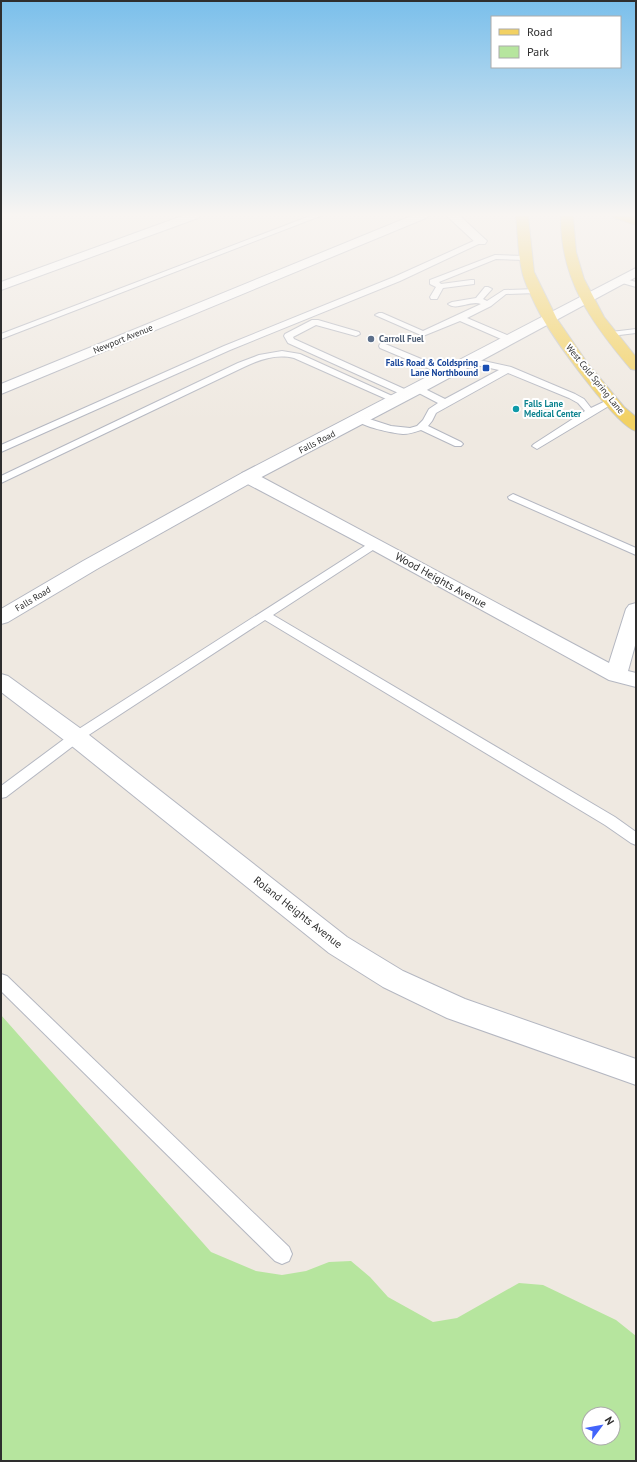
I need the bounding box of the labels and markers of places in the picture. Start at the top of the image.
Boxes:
place label: Carroll Fuel [379,333,424,344]
marker: Carroll Fuel [366,334,376,344]
place label: Falls Road & Coldspring Lane Northbound [386,357,478,378]
marker: Falls Road & Coldspring Lane Northbound [481,363,491,373]
place label: Falls Lane Medical Center [524,398,582,419]
marker: Falls Lane Medical Center [511,404,521,414]

